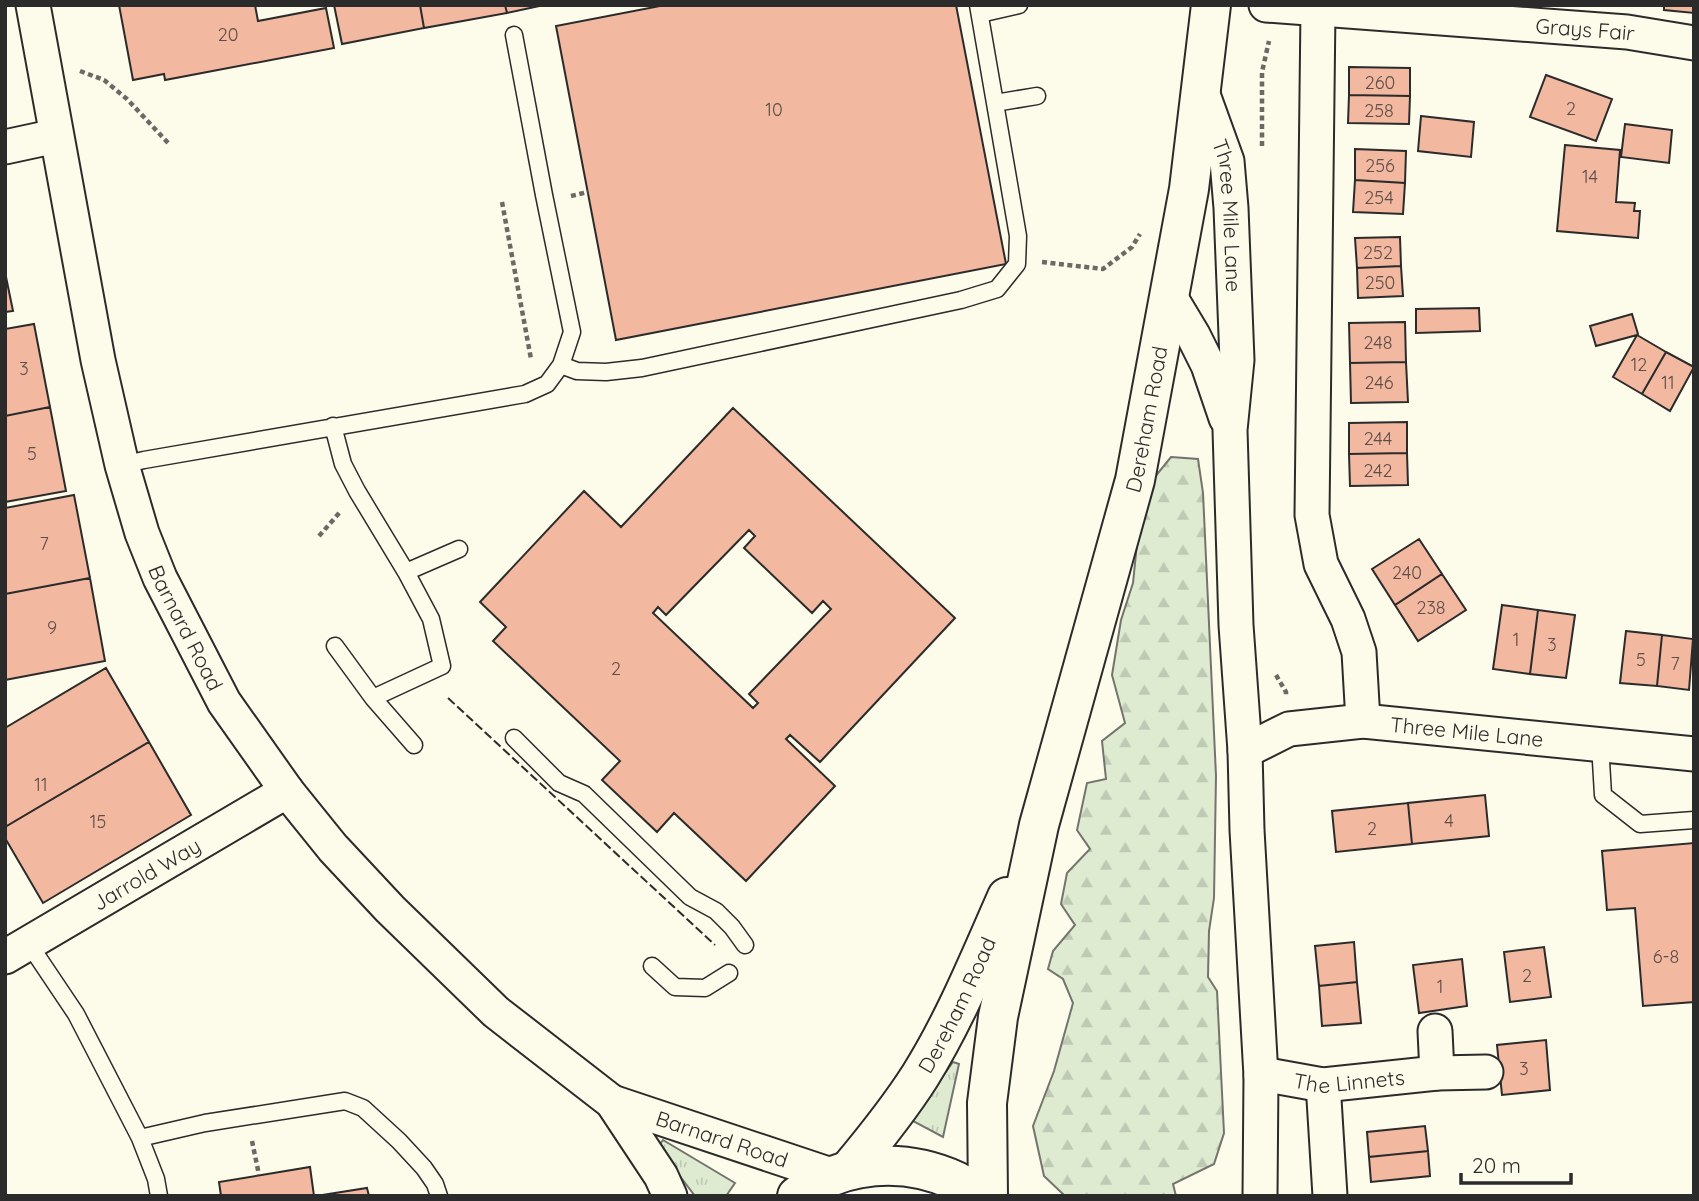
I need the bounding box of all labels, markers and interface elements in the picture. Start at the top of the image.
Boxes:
street label: Grays Fair [1535,12,1637,46]
house number: 20 [218,23,238,46]
house number: 260 [1365,71,1395,94]
house number: 2 [1566,97,1576,120]
house number: 10 [765,98,783,121]
house number: 258 [1364,99,1394,122]
street label: Three Mile Lane [1207,135,1247,293]
house number: 256 [1365,154,1395,177]
house number: 14 [1582,165,1598,188]
house number: 254 [1364,186,1394,209]
house number: 252 [1363,241,1393,264]
house number: 250 [1365,271,1395,294]
house number: 248 [1364,331,1392,354]
street label: Dereham Road [1119,344,1173,495]
house number: 12 [1631,353,1647,376]
house number: 3 [19,357,29,380]
house number: 246 [1365,371,1394,394]
house number: 11 [1661,371,1675,394]
house number: 244 [1364,427,1392,450]
house number: 5 [27,442,37,465]
house number: 242 [1363,459,1393,482]
house number: 7 [39,532,49,555]
street label: Barnard Road [143,561,229,695]
house number: 240 [1392,561,1422,584]
house number: 238 [1416,596,1446,619]
house number: 9 [47,616,57,639]
house number: 1 [1513,628,1519,651]
house number: 3 [1547,633,1557,656]
house number: 5 [1636,648,1646,671]
house number: 7 [1670,652,1680,675]
house number: 2 [611,657,621,680]
street label: Three Mile Lane [1389,711,1545,752]
house number: 11 [34,773,48,796]
house number: 4 [1444,809,1454,832]
house number: 15 [90,810,106,833]
house number: 2 [1367,817,1377,840]
street label: Jarrold Way [88,832,205,916]
street label: Dereham Road [912,933,1001,1078]
house number: 6-8 [1653,945,1679,968]
house number: 2 [1522,964,1532,987]
house number: 1 [1437,975,1443,998]
house number: 3 [1519,1057,1529,1080]
street label: The Linnets [1292,1063,1406,1098]
street label: Barnard Road [653,1105,791,1173]
scale bar [1461,1142,1571,1186]
text: 20 m [1472,1152,1521,1178]

